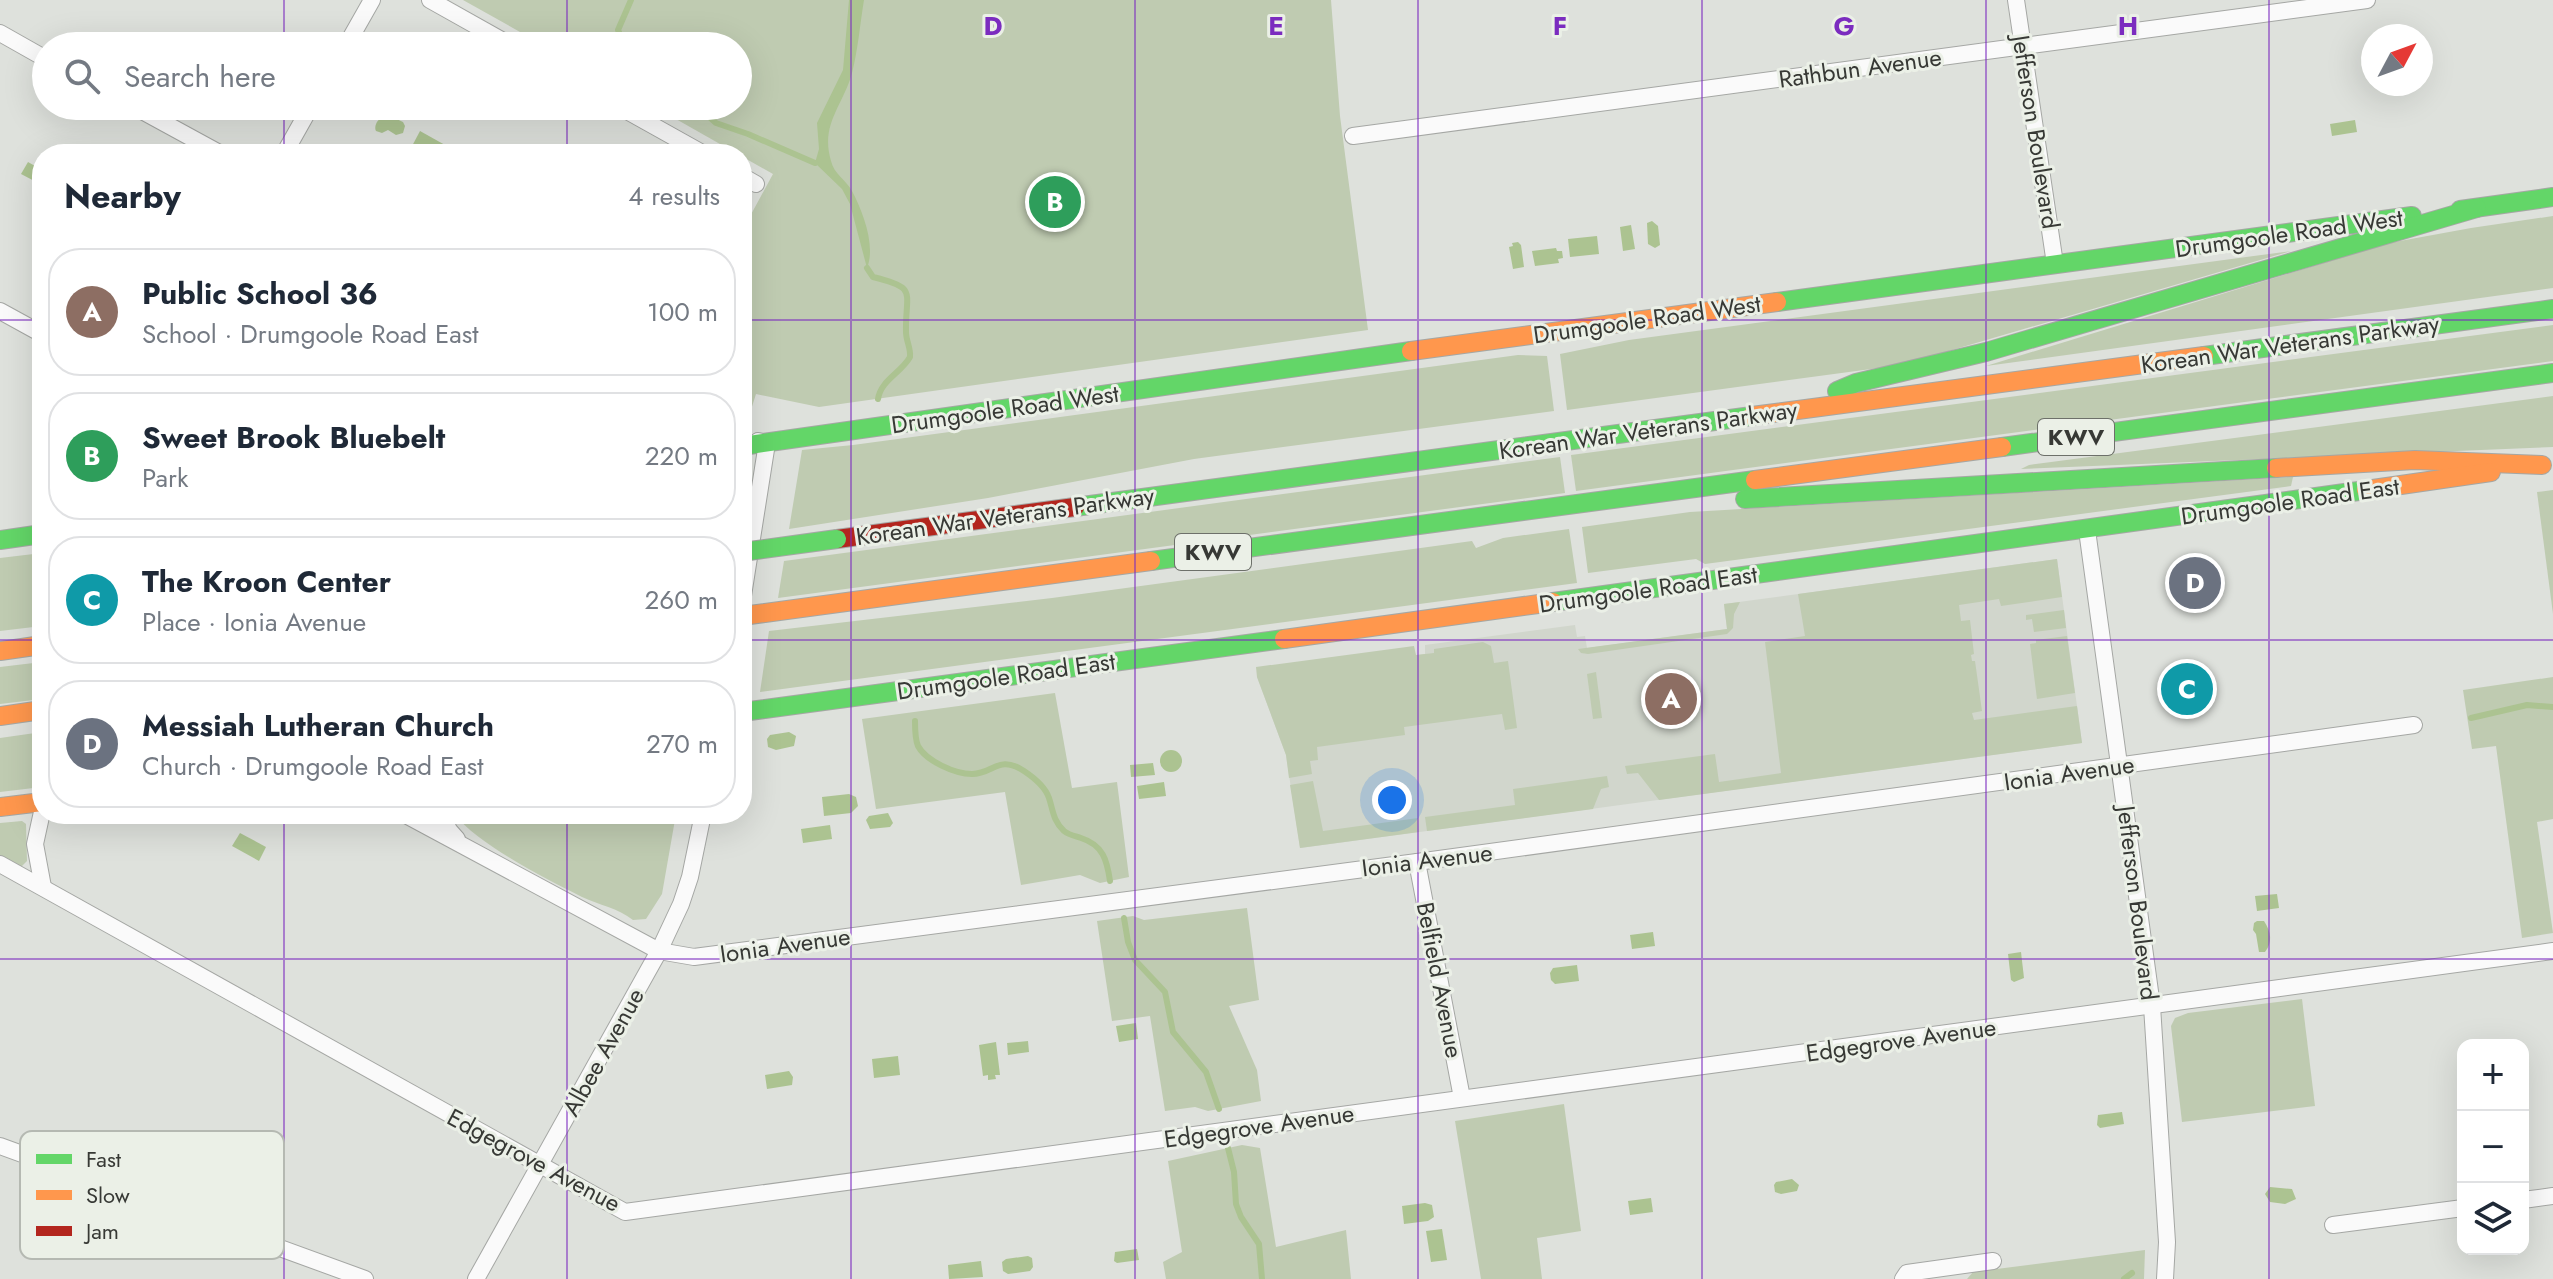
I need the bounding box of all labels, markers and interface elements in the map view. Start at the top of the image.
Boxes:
text: D [983,7,1003,45]
text: E [1268,7,1284,45]
text: F [1553,7,1567,45]
text: G [1833,7,1855,45]
text: H [2118,7,2138,45]
north arrow [2361,24,2433,96]
street label: Jefferson Boulevard [2003,30,2069,231]
search box [32,32,752,120]
street label: Rathbun Avenue [1776,39,1944,97]
icon: search [60,54,104,98]
text: Search here [124,55,276,98]
text: Nearby [64,172,181,221]
pin: B [1029,172,1081,232]
text: 4 results [628,177,720,215]
street label: Drumgoole Road West [2173,200,2405,266]
text: Public School 36 [142,272,378,315]
street label: Drumgoole Road West [1531,286,1763,352]
text: A [82,293,102,331]
text: 100 m [647,293,718,331]
street label: Korean War Veterans Parkway [2139,306,2442,382]
text: School · Drumgoole Road East [142,315,478,353]
street label: Drumgoole Road West [889,376,1121,442]
street label: Korean War Veterans Parkway [1497,392,1800,468]
text: Sweet Brook Bluebelt [142,416,445,459]
road number: KWV [2038,419,2114,455]
text: B [83,437,101,475]
text: 220 m [645,437,718,475]
text: Park [142,459,188,497]
street label: Drumgoole Road East [2179,468,2402,534]
street label: Korean War Veterans Parkway [854,478,1157,554]
road number: KWV [1175,534,1251,570]
pin: D [2169,553,2221,613]
street label: Drumgoole Road East [1537,556,1760,622]
text: The Kroon Center [142,560,391,603]
text: C [83,581,101,619]
text: 260 m [645,581,718,619]
text: Place · Ionia Avenue [142,603,366,641]
street label: Drumgoole Road East [895,643,1118,709]
pin: C [2161,659,2213,719]
pin: A [1645,669,1697,729]
text: Messiah Lutheran Church [142,704,494,747]
text: D [82,725,102,763]
text: 270 m [646,725,718,763]
text: Church · Drumgoole Road East [142,747,483,785]
street label: Ionia Avenue [2002,747,2136,799]
your location [1372,780,1412,820]
street label: Jefferson Boulevard [2108,801,2167,1002]
street label: Ionia Avenue [1360,835,1494,885]
street label: Belfield Avenue [1408,899,1472,1061]
street label: Ionia Avenue [718,919,852,971]
street label: Albee Avenue [553,982,653,1122]
street label: Edgegrove Avenue [1804,1009,1998,1071]
map controls [2457,1039,2529,1255]
button: + [2457,1039,2529,1111]
street label: Edgegrove Avenue [1162,1095,1356,1157]
street label: Edgegrove Avenue [441,1100,627,1220]
button: − [2457,1111,2529,1183]
legend [20,1131,284,1259]
text: Fast [86,1143,122,1175]
text: Slow [86,1179,130,1211]
button: layers [2457,1183,2529,1255]
text: Jam [83,1215,119,1247]

